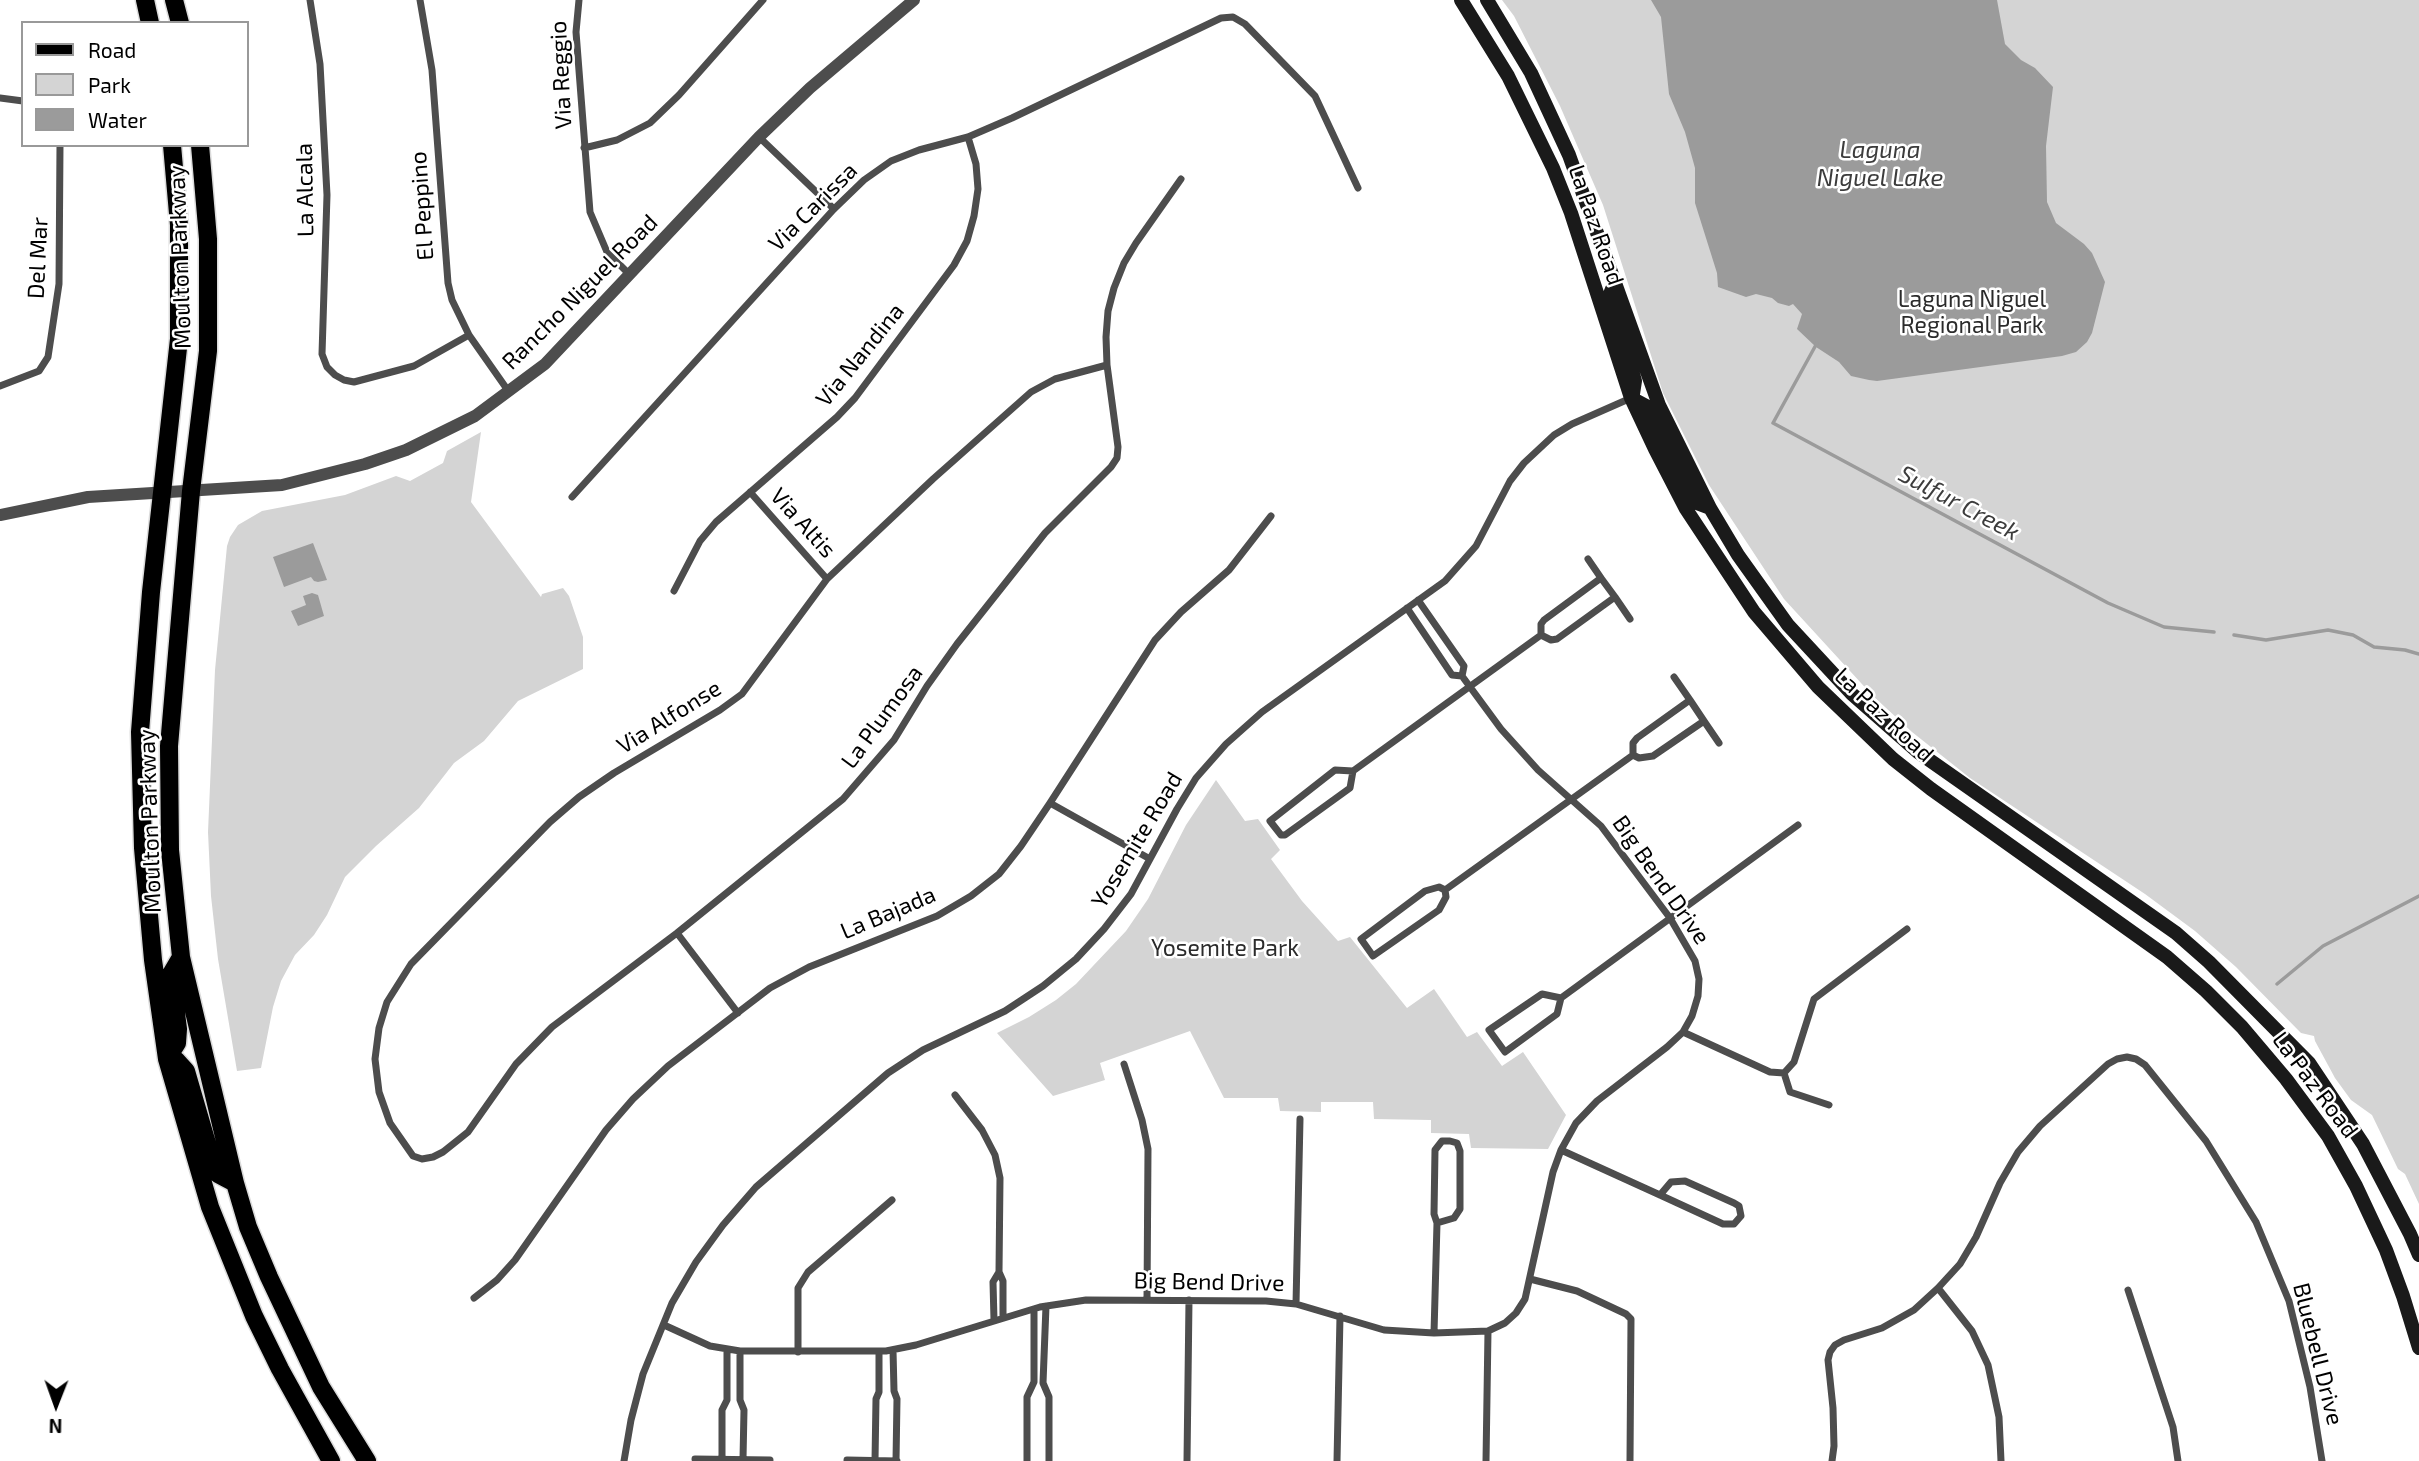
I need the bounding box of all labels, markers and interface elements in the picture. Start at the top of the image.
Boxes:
street label: Via Reggio [544,20,578,130]
legend [21,21,248,147]
text: Road [88,37,136,62]
text: Park [88,72,131,97]
text: Water [88,107,147,132]
water label: Laguna Niguel Lake [1817,136,1943,192]
street label: La Alcala [290,143,320,237]
street label: El Peppino [404,150,440,262]
street label: Via Carissa [763,157,863,257]
street label: La Paz Road [1563,161,1629,289]
street label: Moulton Parkway [163,165,197,349]
street label: Rancho Niguel Road [497,209,663,375]
street label: Del Mar [22,217,54,299]
park label: Laguna Niguel Regional Park [1898,285,2046,339]
street label: Via Nandina [810,298,910,412]
water label: Sulfur Creek [1894,459,2024,547]
street label: Via Altis [764,482,842,564]
street label: La Plumosa [835,660,929,774]
street label: La Paz Road [1829,662,1939,768]
street label: Via Alfonse [612,674,726,760]
street label: Moulton Parkway [133,729,167,913]
street label: Yosemite Road [1086,767,1188,913]
street label: Big Bend Drive [1606,810,1716,950]
street label: La Bajada [836,881,940,945]
park label: Yosemite Park [1151,934,1299,962]
street label: La Paz Road [2266,1027,2364,1143]
street label: Big Bend Drive [1133,1267,1285,1297]
street label: Bluebell Drive [2287,1280,2349,1428]
north arrow [21,1370,91,1440]
text: N [49,1415,63,1438]

